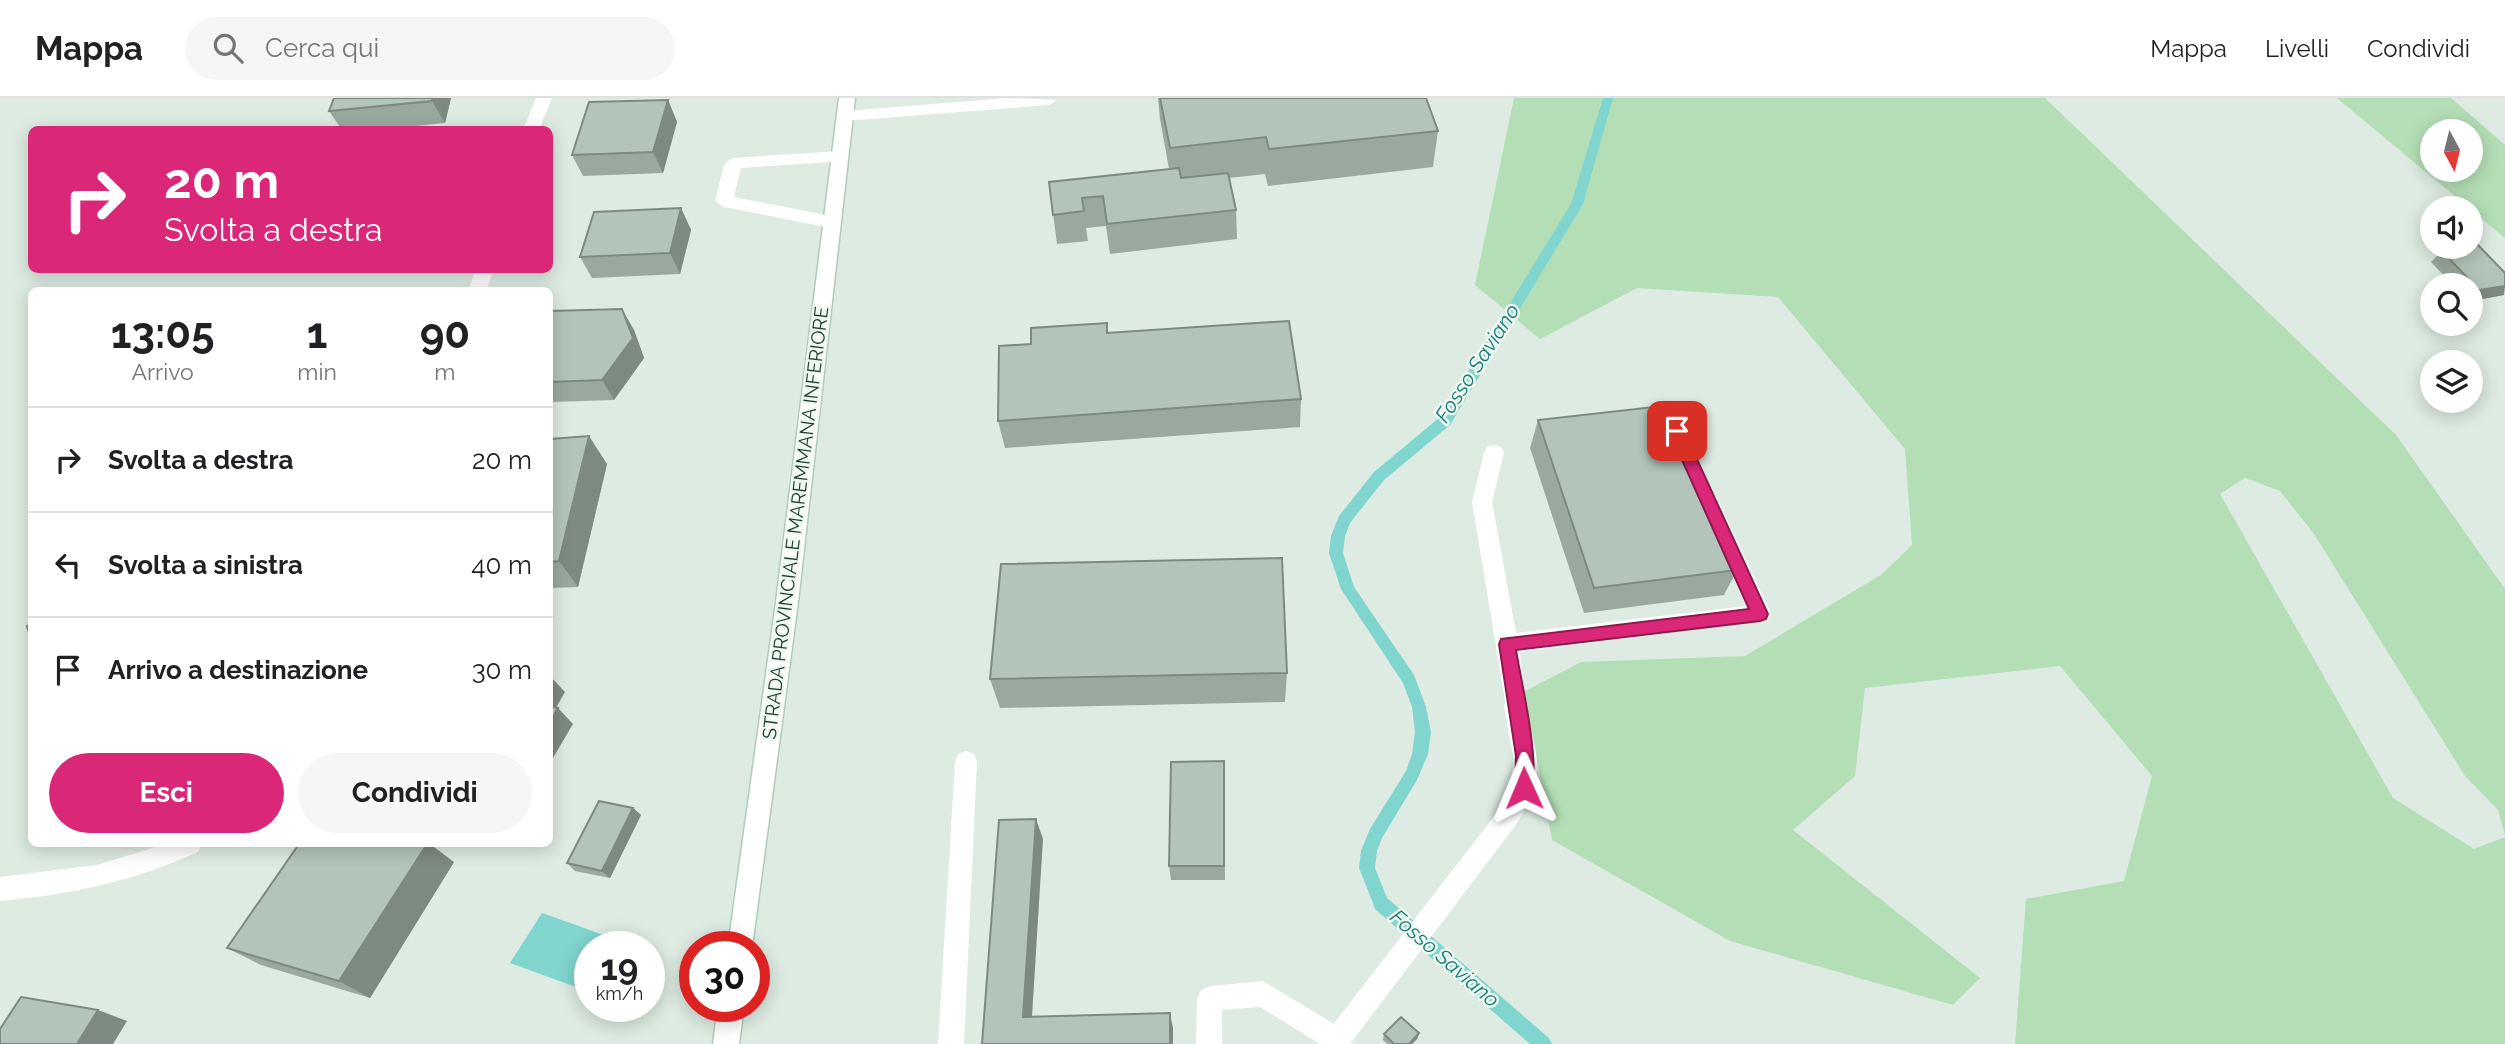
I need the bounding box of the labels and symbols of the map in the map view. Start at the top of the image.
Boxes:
north arrow [2420,119,2483,182]
water label: Fosso Saviano [1429,299,1525,427]
street label: STRADA PROVINCIALE MAREMMANA INFERIORE [758,305,832,741]
pin [1647,401,1707,461]
position arrow [1487,751,1561,825]
water label: Fosso Saviano [1385,904,1505,1012]
speed limit sign: 30 [679,931,770,1022]

